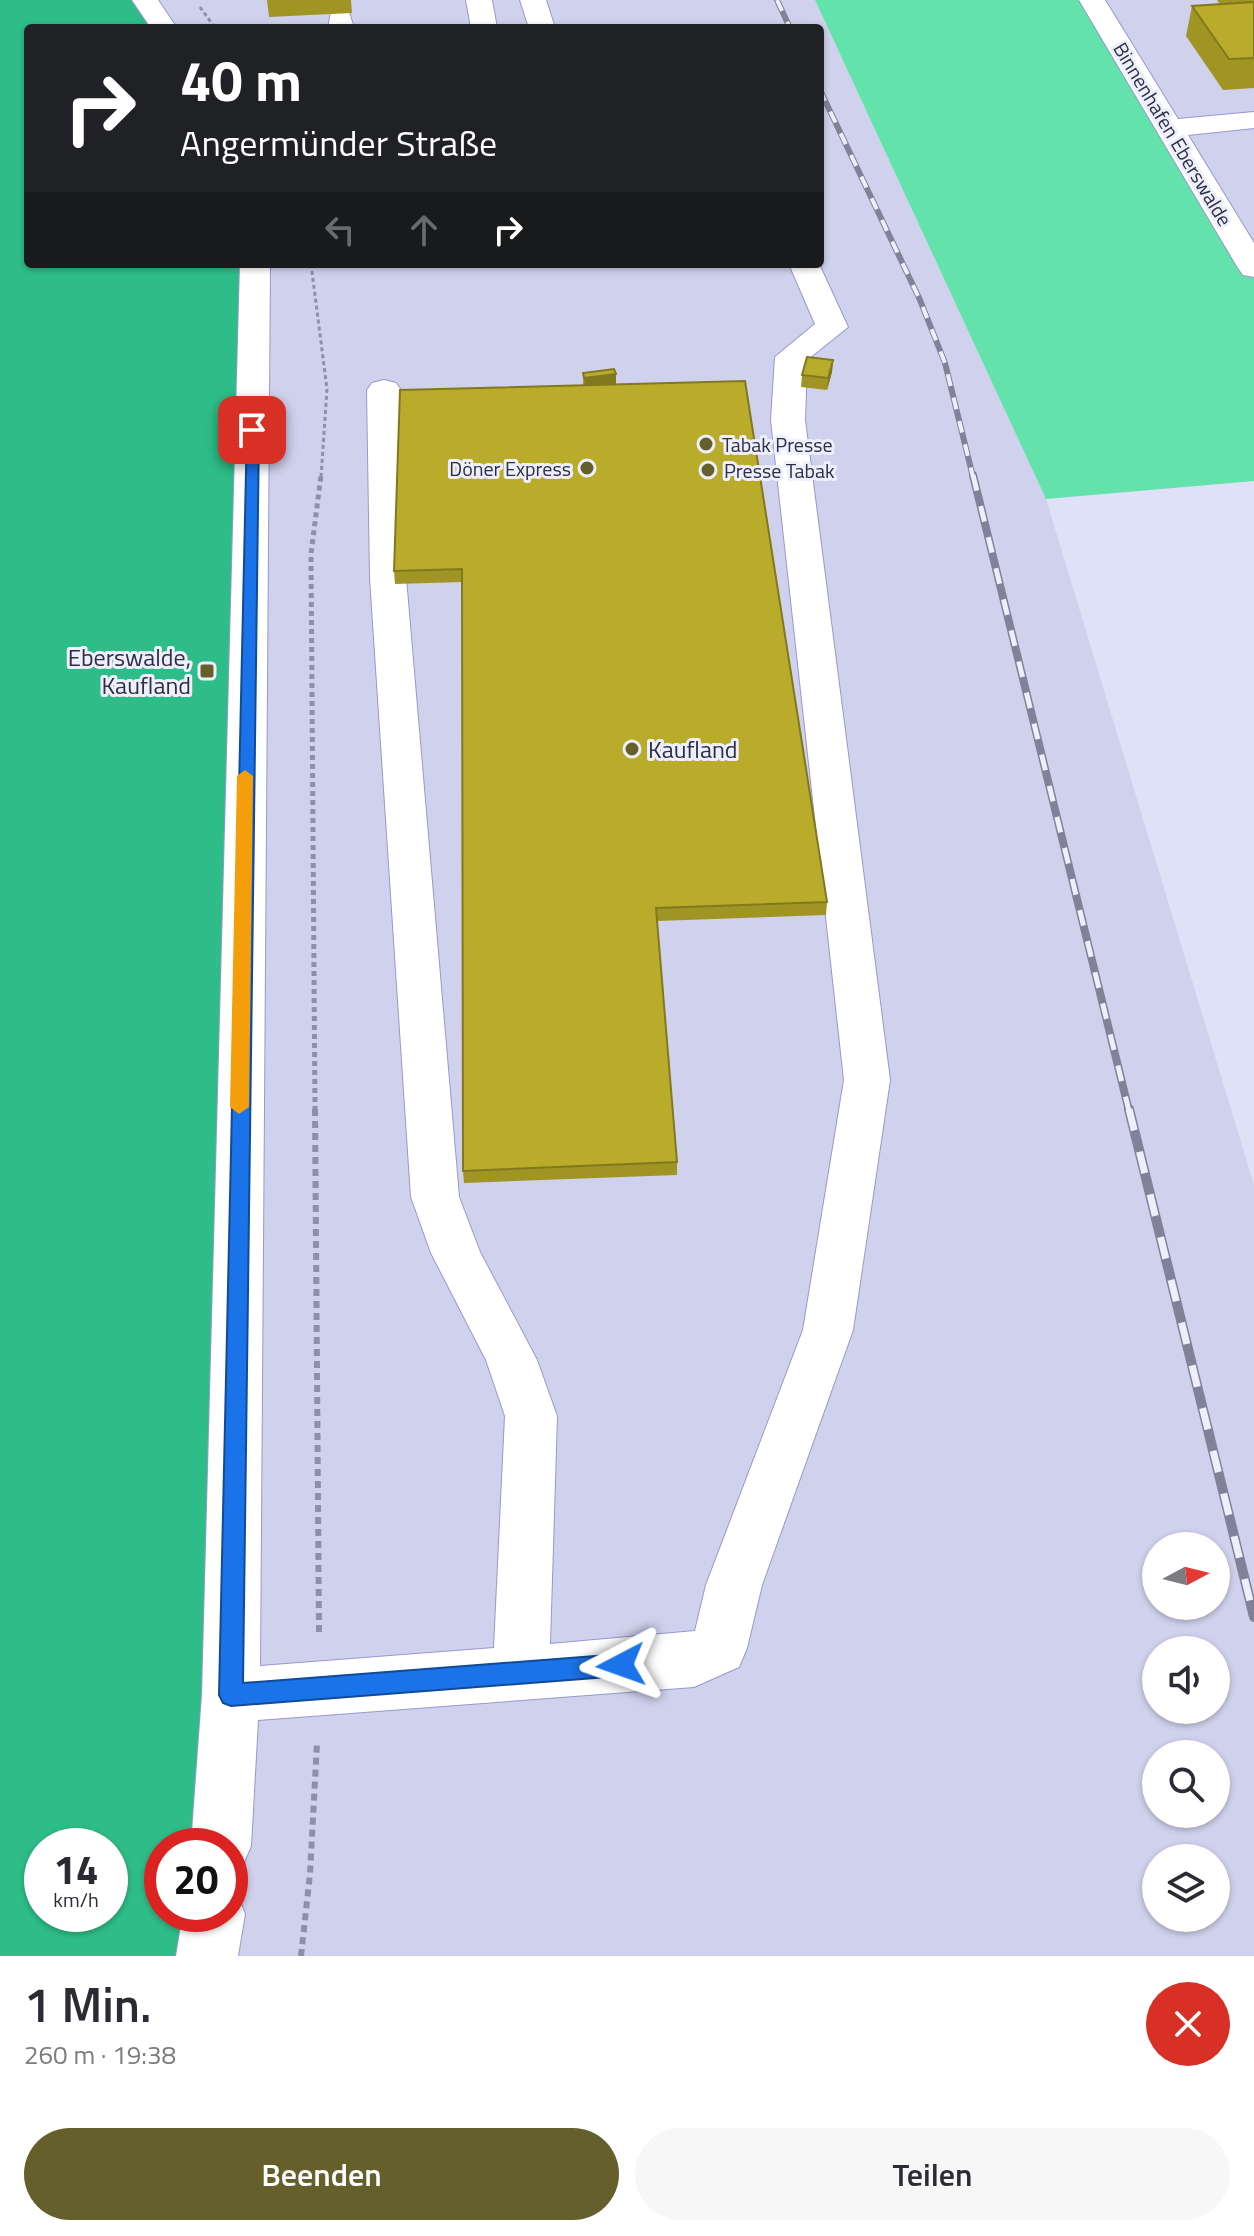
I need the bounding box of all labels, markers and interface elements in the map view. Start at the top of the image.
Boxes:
street label: Binnenhafen Eberswalde [1106,36,1240,232]
text: 40 m [180,38,302,123]
icon: right [48,56,152,160]
text: Angermünder Straße [180,115,497,170]
icon: left [318,208,362,252]
icon: ahead [402,208,446,252]
icon: right [486,208,530,252]
pin [218,396,286,464]
icon: arrive [230,408,274,452]
place label: Tabak Presse [722,429,833,460]
marker: Tabak Presse [697,435,715,453]
place label: Döner Express [449,453,571,484]
place label: Presse Tabak [724,455,835,486]
marker: Döner Express [578,459,596,477]
marker: Presse Tabak [699,461,717,479]
place label: Eberswalde, Kaufland [68,639,191,703]
marker: Eberswalde, Kaufland [198,662,216,680]
place label: Kaufland [648,731,738,767]
marker: Kaufland [623,740,641,758]
north arrow [1142,1532,1230,1620]
map controls [1142,1532,1230,1932]
position arrow [579,1623,663,1707]
button: sound [1142,1636,1230,1724]
button: search [1142,1740,1230,1828]
speed limit sign: 20 [144,1828,248,1932]
text: 14 [54,1839,98,1900]
button: layers [1142,1844,1230,1932]
text: km/h [53,1884,99,1915]
text: 1 Min. [24,1968,152,2041]
button: close [1146,1982,1230,2066]
text: 260 m · 19:38 [24,2035,176,2074]
button: Beenden [24,2128,619,2220]
button: Teilen [635,2128,1230,2220]

